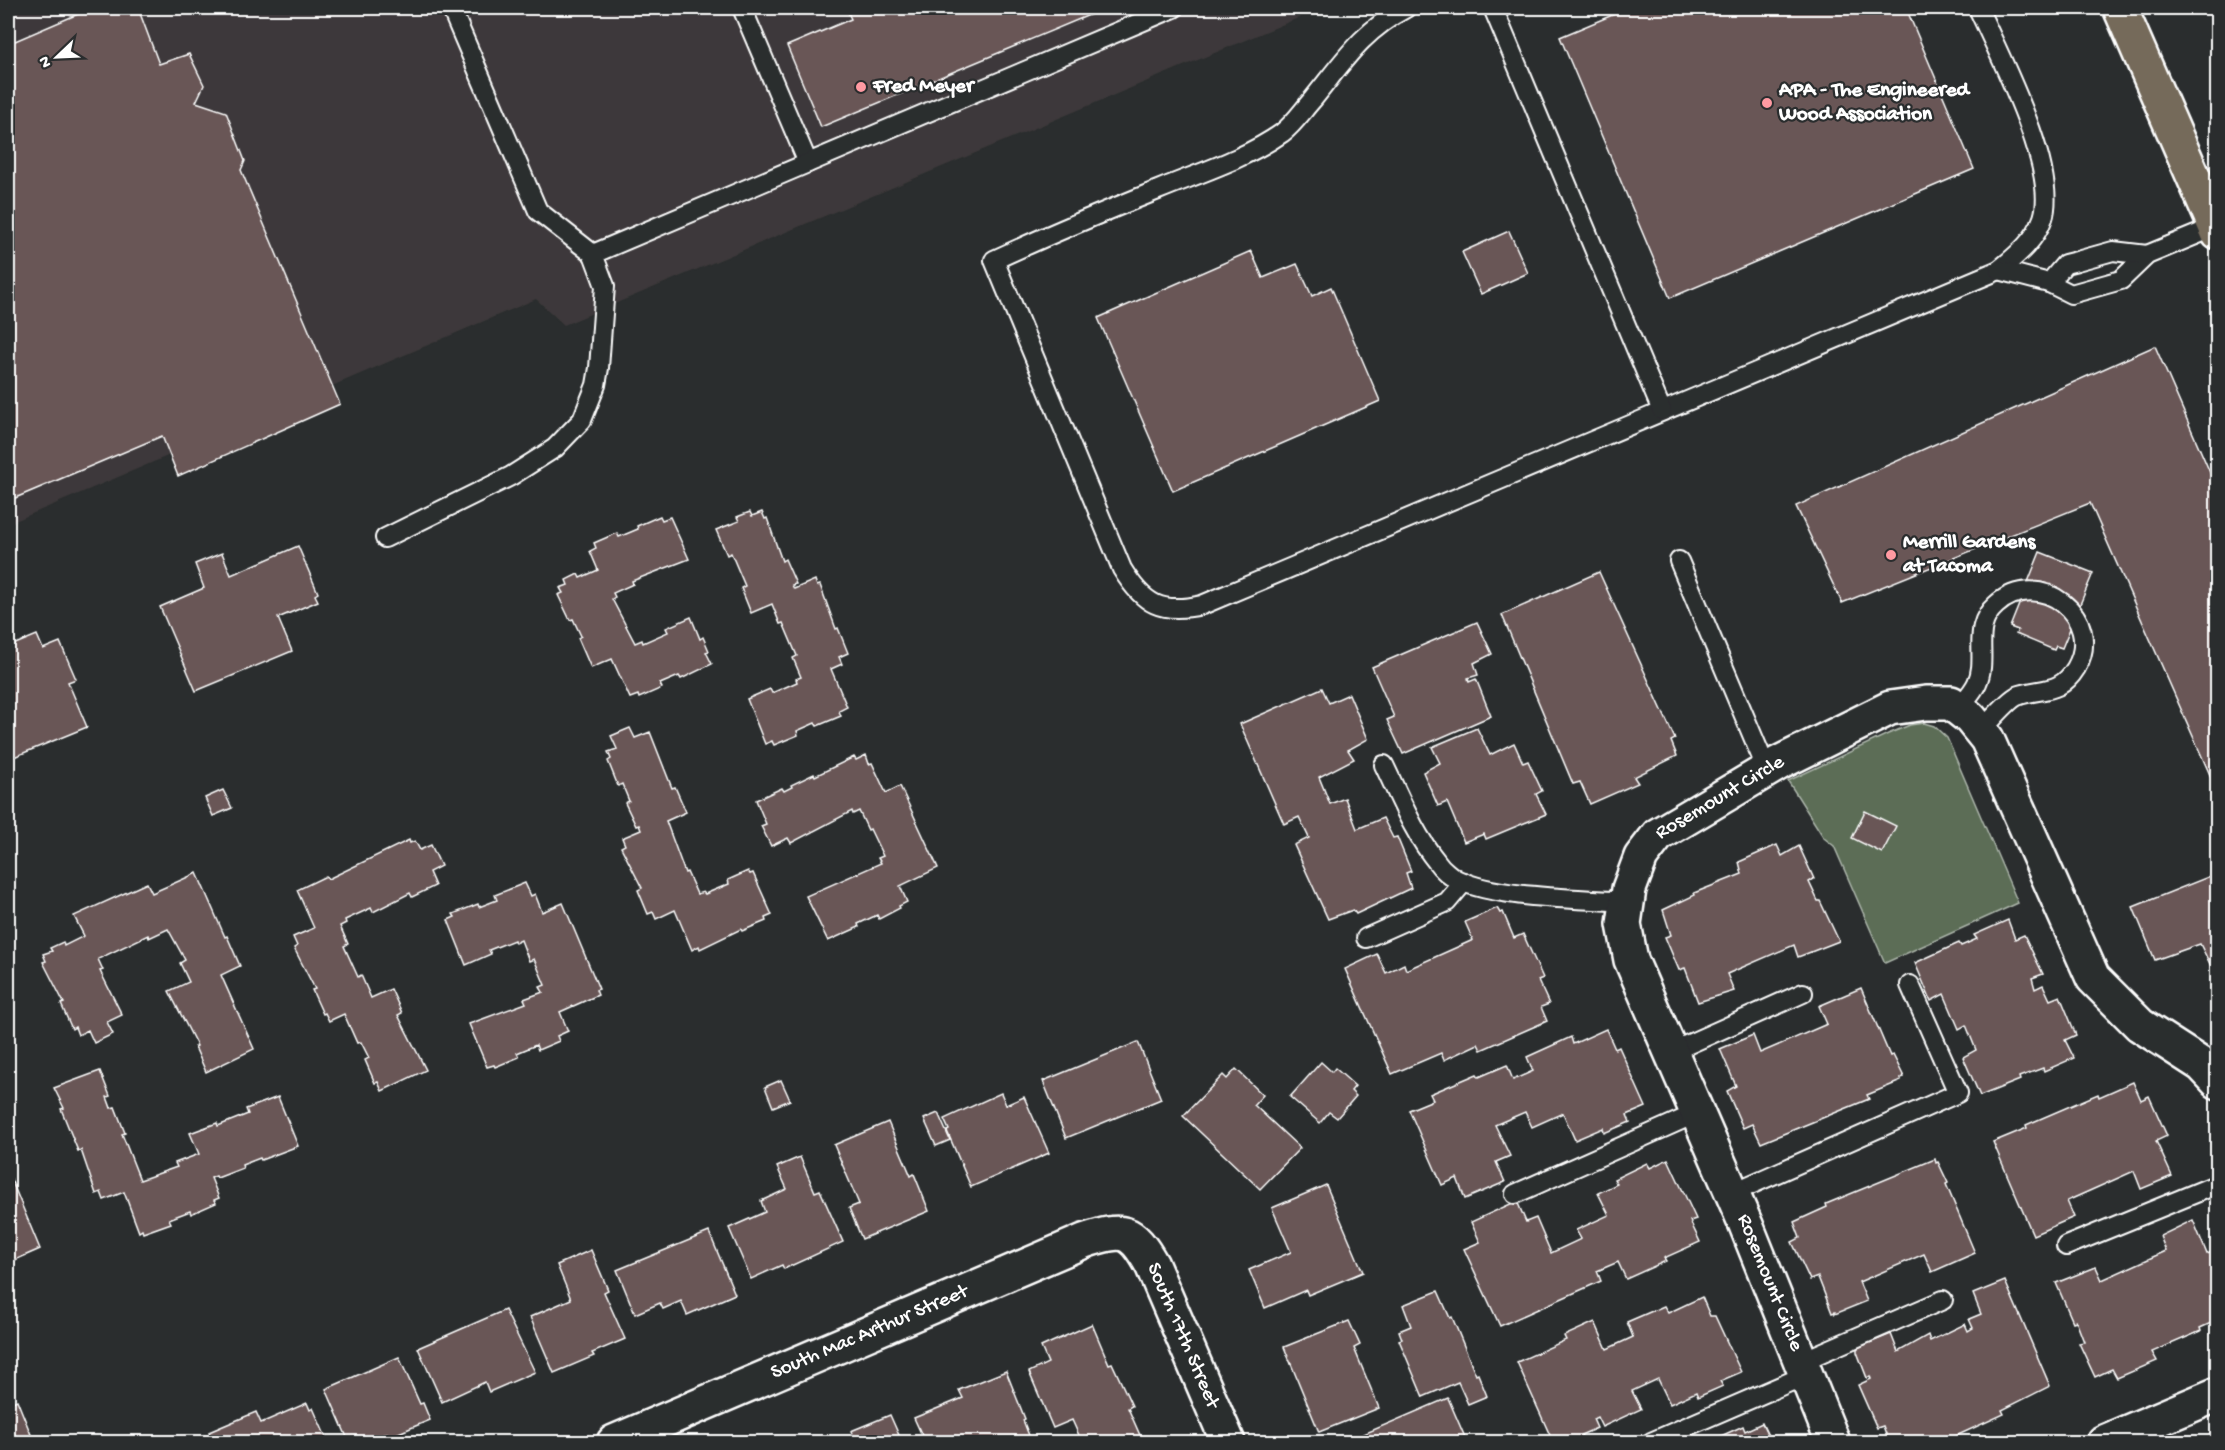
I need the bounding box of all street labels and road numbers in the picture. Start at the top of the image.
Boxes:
street label: Rosemount Circle [1651,749,1790,846]
street label: Rosemount Circle [1730,1211,1808,1356]
street label: South 17th Street [1140,1259,1226,1414]
street label: South Mac Arthur Street [767,1279,974,1386]

